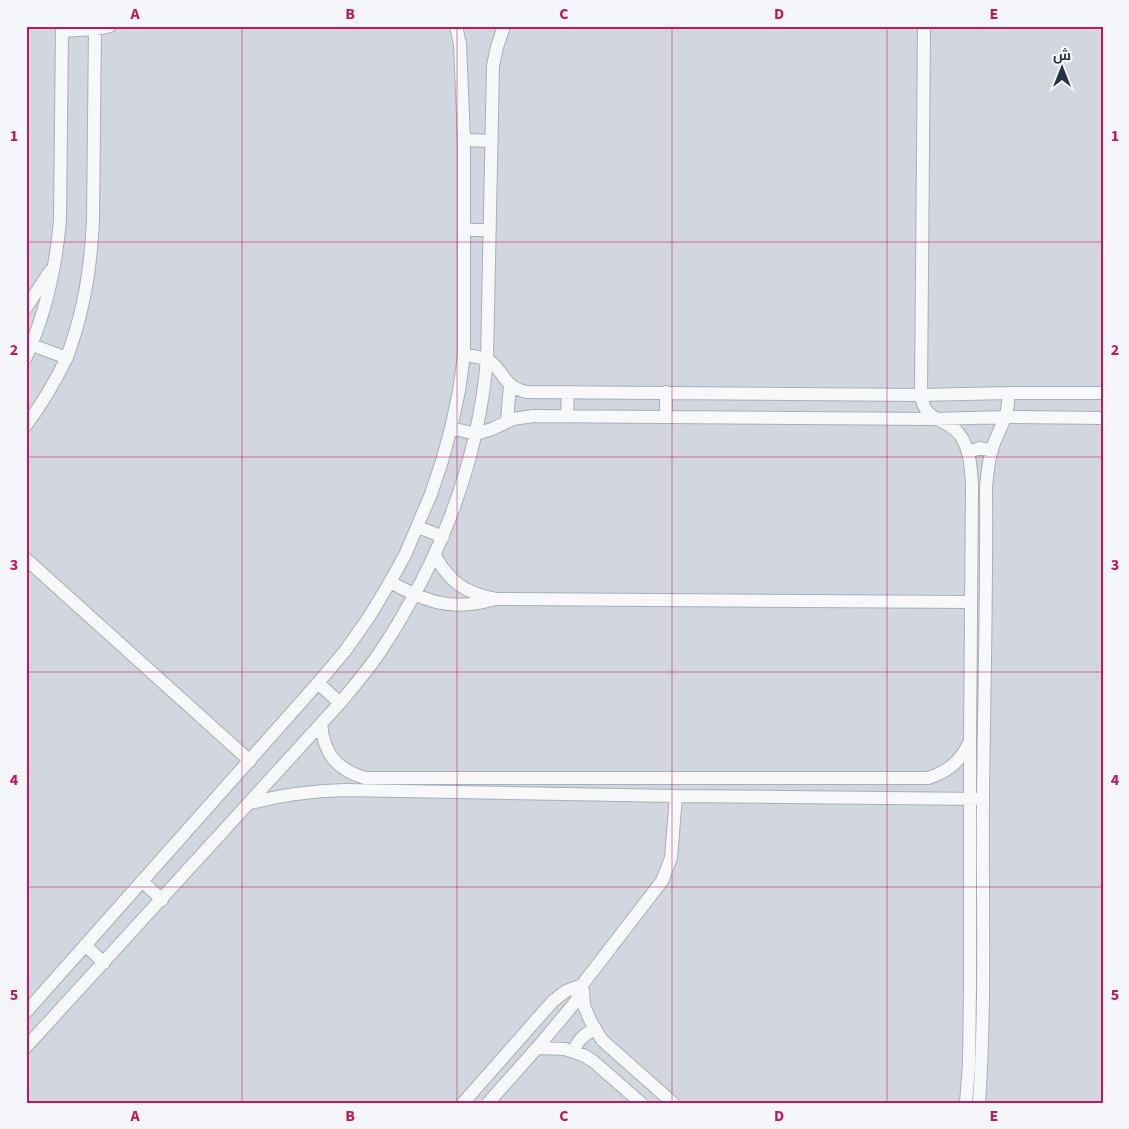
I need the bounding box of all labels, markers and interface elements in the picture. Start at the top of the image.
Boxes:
text: A [129,3,140,25]
text: B [345,3,355,25]
text: C [559,3,569,25]
text: D [774,3,784,25]
text: E [990,3,998,25]
north arrow [1036,42,1086,92]
text: ش [1053,46,1071,66]
text: 1 [10,125,18,147]
text: 1 [1111,125,1119,147]
text: 2 [10,339,18,361]
text: 2 [1111,339,1119,361]
text: 3 [10,554,18,576]
text: 3 [1111,554,1119,576]
text: 4 [10,769,19,791]
text: 4 [1111,769,1120,791]
text: 5 [10,984,18,1006]
text: 5 [1111,984,1119,1006]
text: A [129,1105,140,1127]
text: B [345,1105,355,1127]
text: C [559,1105,569,1127]
text: D [774,1105,784,1127]
text: E [990,1105,998,1127]

